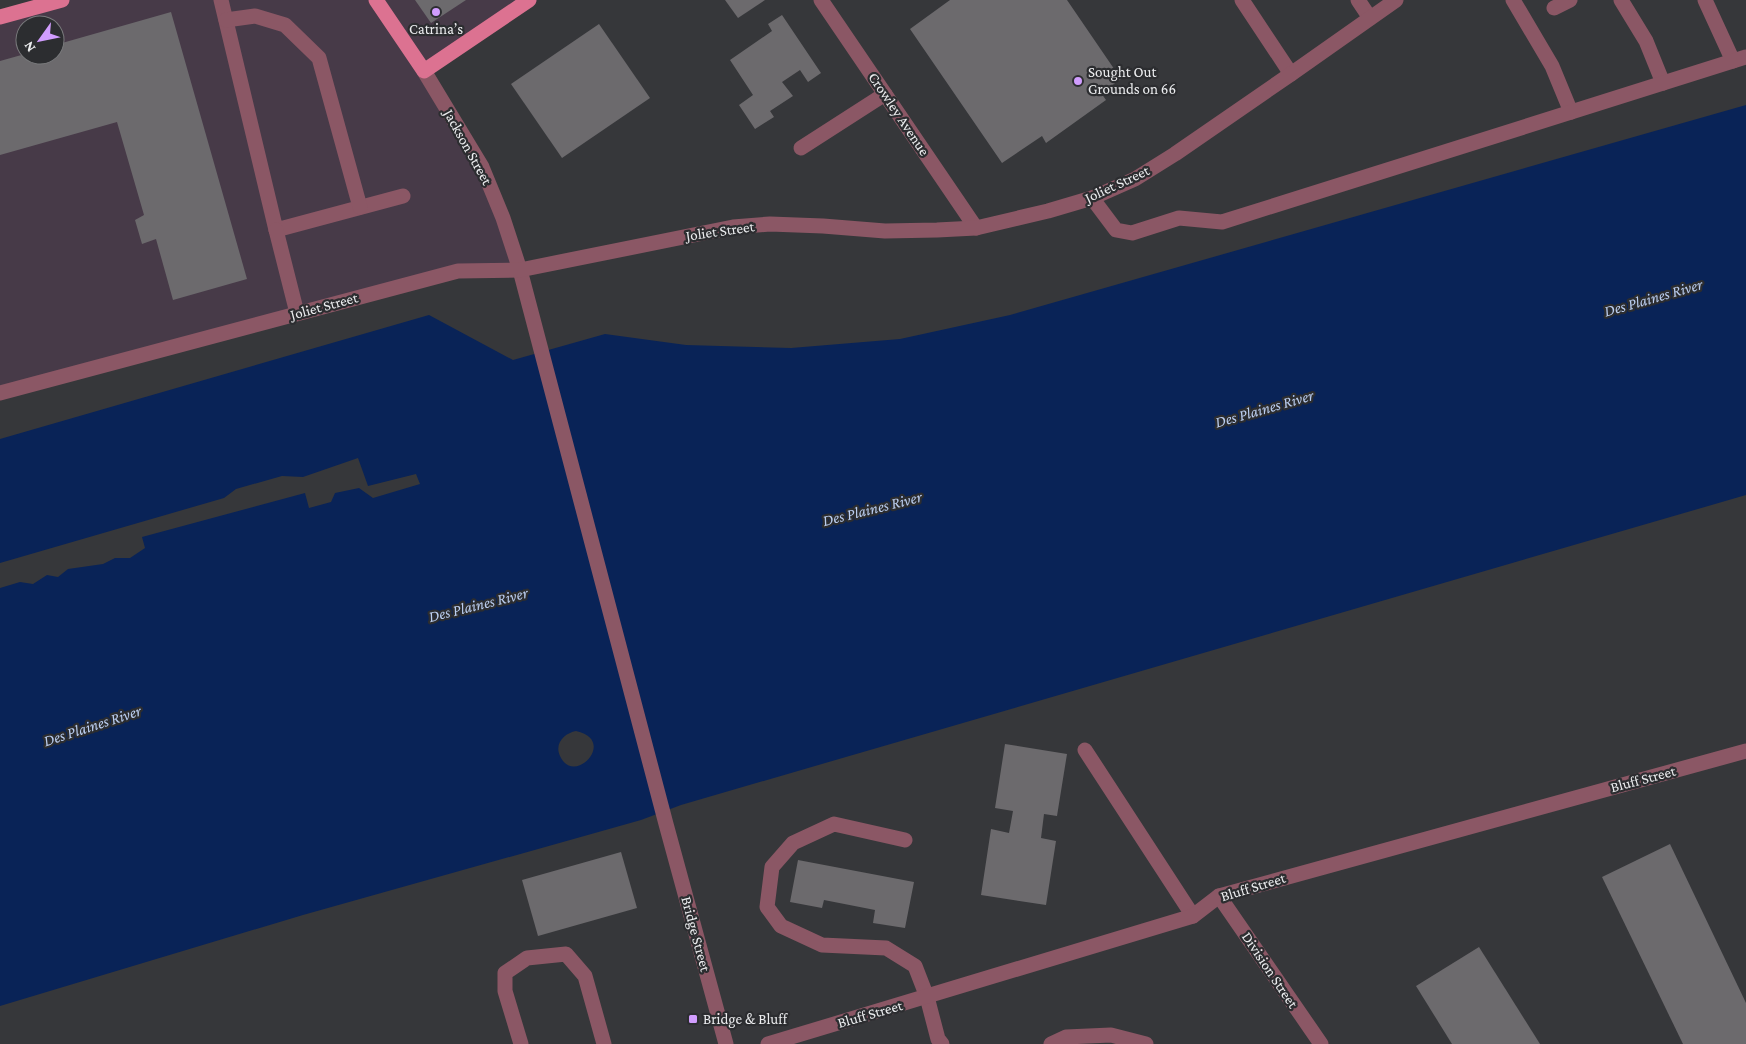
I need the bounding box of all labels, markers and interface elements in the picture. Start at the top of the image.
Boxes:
marker: Catrina’s [430,6,442,18]
north arrow [15,15,65,65]
place label: Catrina’s [409,21,463,37]
text: N [20,38,38,55]
place label: Sought Out Grounds on 66 [1088,64,1176,97]
street label: Crowley Avenue [864,69,933,159]
marker: Sought Out Grounds on 66 [1072,75,1084,87]
street label: Jackson Street [439,105,496,189]
street label: Joliet Street [1080,162,1153,208]
street label: Joliet Street [683,218,757,245]
water label: Des Plaines River [1602,275,1705,320]
street label: Joliet Street [287,289,361,324]
water label: Des Plaines River [1213,386,1316,431]
water label: Des Plaines River [821,488,924,529]
water label: Des Plaines River [427,584,530,625]
water label: Des Plaines River [41,702,144,749]
street label: Bluff Street [1609,762,1678,795]
street label: Bluff Street [1219,869,1288,904]
street label: Bridge Street [677,895,714,975]
street label: Division Street [1239,929,1302,1012]
street label: Bluff Street [836,997,905,1031]
place label: Bridge & Bluff [703,1011,789,1028]
marker: Bridge & Bluff [687,1013,699,1025]

